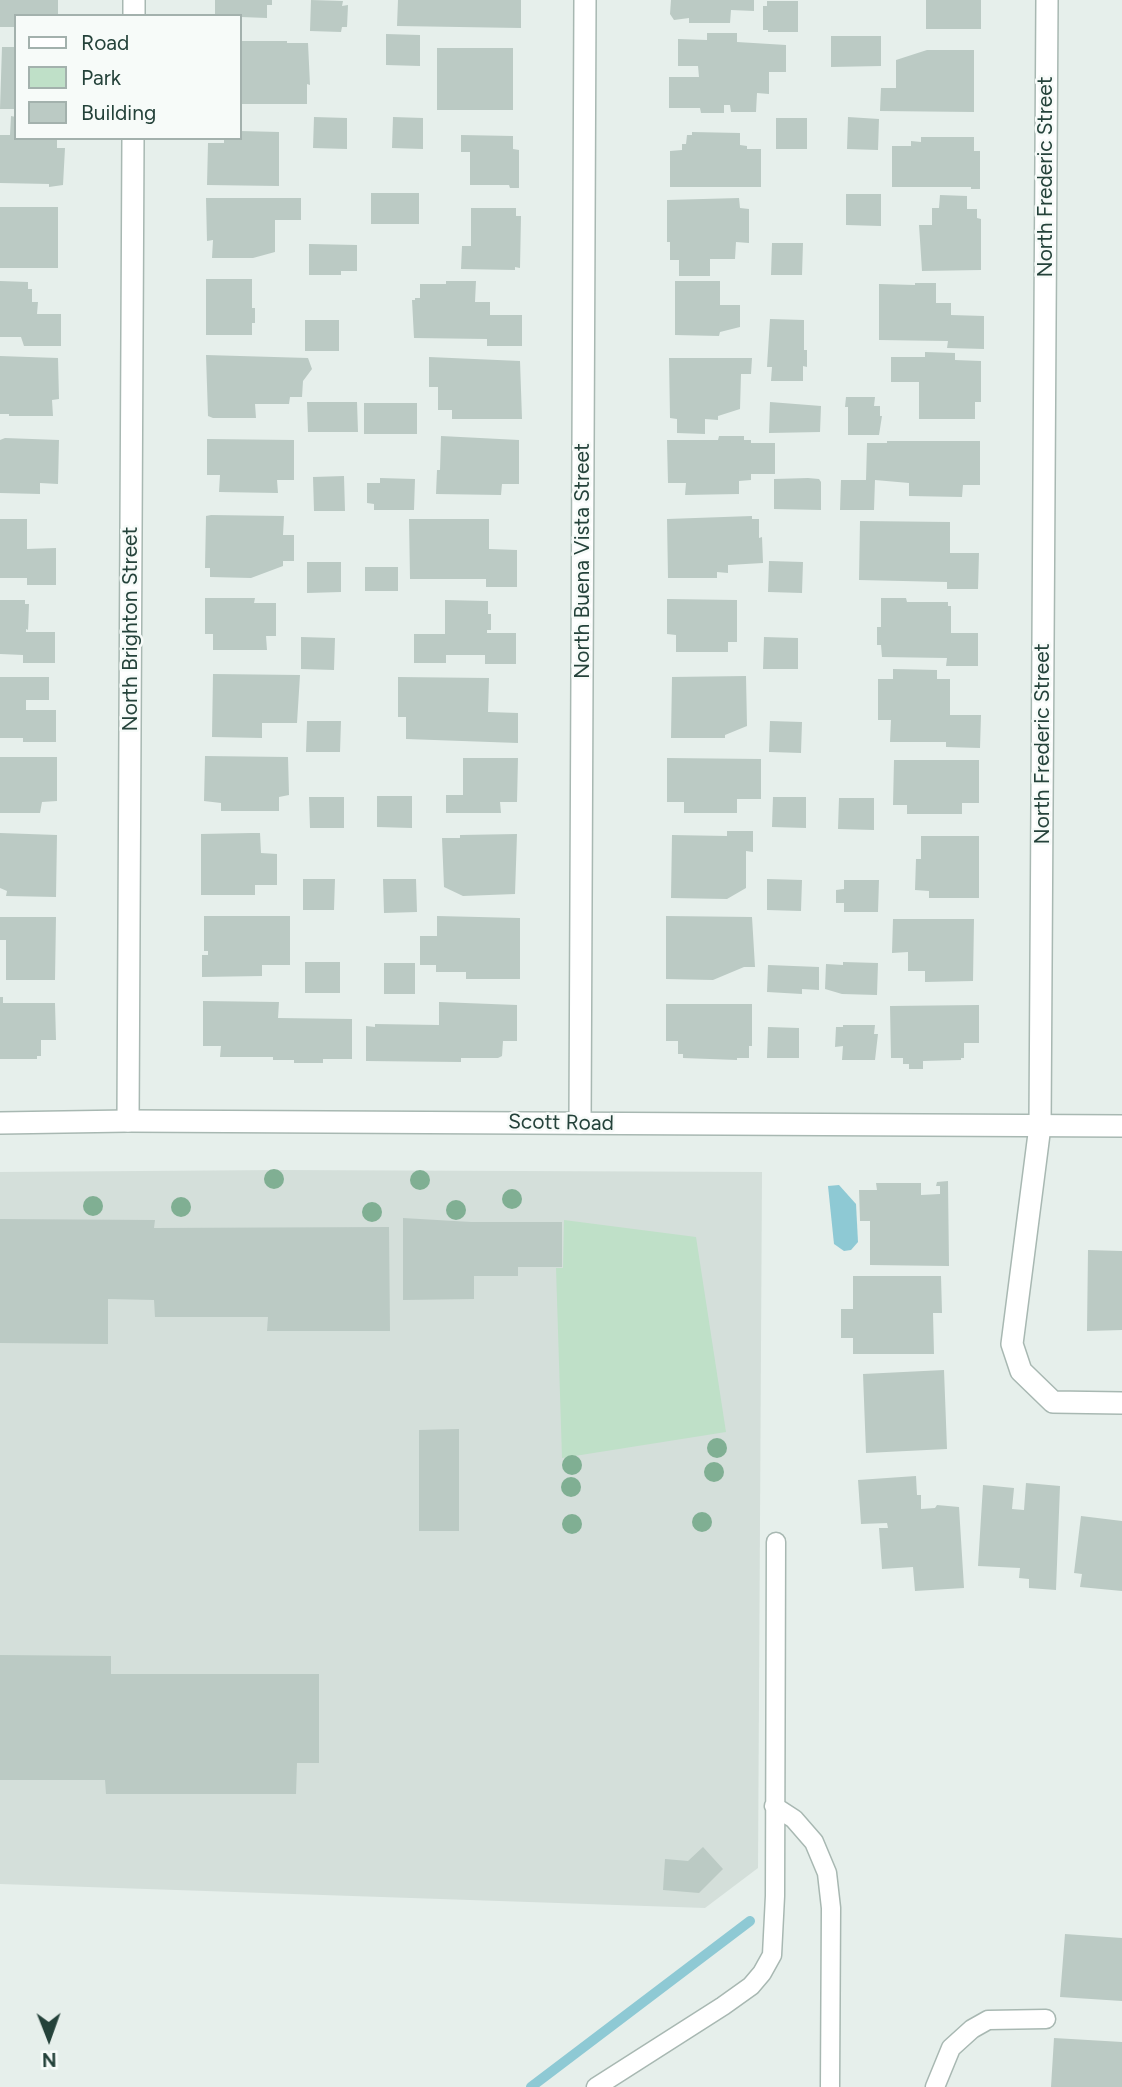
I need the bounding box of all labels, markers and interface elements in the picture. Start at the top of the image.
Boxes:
legend [14,14,242,140]
text: Road [81,30,129,55]
text: Park [81,65,121,90]
street label: North Frederic Street [1033,76,1059,278]
text: Building [81,100,156,125]
street label: North Buena Vista Street [570,443,596,679]
street label: North Brighton Street [118,527,144,731]
street label: North Frederic Street [1030,643,1056,845]
street label: Scott Road [508,1109,614,1137]
north arrow [14,2003,84,2073]
text: N [42,2048,57,2071]

